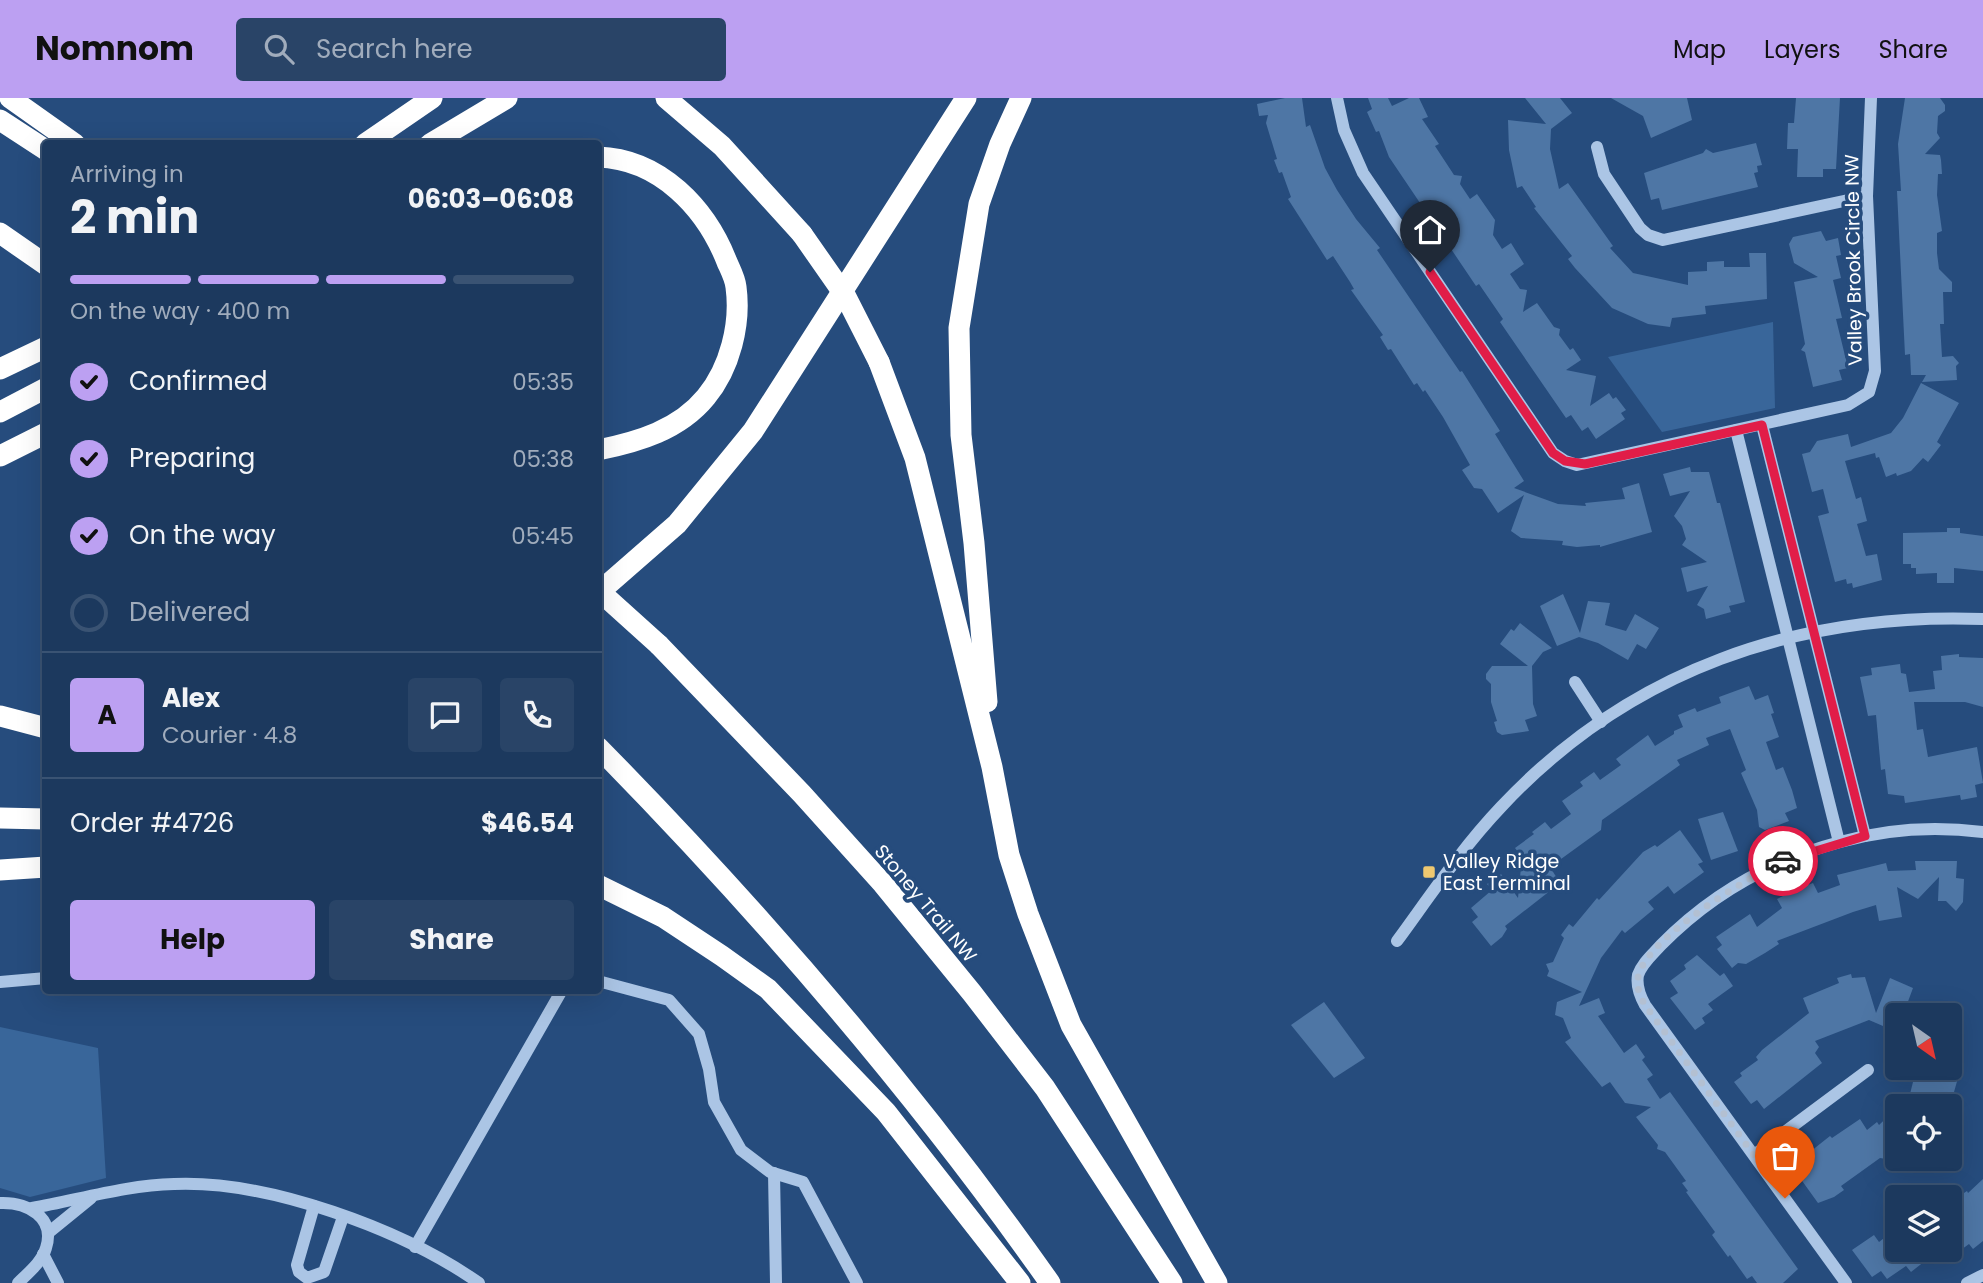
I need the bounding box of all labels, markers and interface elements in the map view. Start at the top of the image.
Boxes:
search box [236,18,726,81]
text: Nomnom [35,25,194,72]
icon: search [260,30,298,68]
text: Search here [316,31,473,67]
text: Map [1673,33,1726,66]
text: Layers [1764,33,1840,66]
text: Share [1878,33,1948,66]
street label: Valley Brook Circle NW [1838,153,1869,366]
text: Arriving in [70,158,184,190]
text: 06:03–06:08 [408,181,574,217]
text: 2 min [70,185,199,249]
pin [1400,200,1460,272]
icon: home [1411,211,1449,249]
text: On the way · 400 m [70,295,290,327]
icon: check [70,363,108,401]
text: Confirmed [129,363,267,399]
text: 05:35 [512,366,574,398]
icon: check [70,440,108,478]
text: Preparing [129,440,255,476]
text: 05:38 [512,443,574,475]
icon: check [70,517,108,555]
text: On the way [129,517,276,553]
text: 05:45 [511,520,574,552]
text: Delivered [129,594,250,630]
button: chat [408,678,482,752]
button: phone [500,678,574,752]
text: Alex [162,680,220,716]
text: A [97,697,117,733]
text: Courier · 4.8 [162,719,297,751]
text: Order #4726 [70,805,234,841]
text: $46.54 [481,805,574,841]
courier [1748,826,1818,896]
street label: Stoney Trail NW [868,839,983,968]
icon: car [1764,842,1802,880]
place label: Valley Ridge East Terminal [1443,848,1571,897]
marker: Valley Ridge East Terminal [1421,864,1437,880]
button: Help [70,900,315,980]
button: Share [329,900,574,980]
north arrow [1885,1003,1962,1080]
map controls [1885,1003,1962,1262]
button: locate [1885,1094,1962,1171]
pin [1755,1126,1815,1198]
icon: bag [1766,1137,1804,1175]
button: layers [1885,1185,1962,1262]

